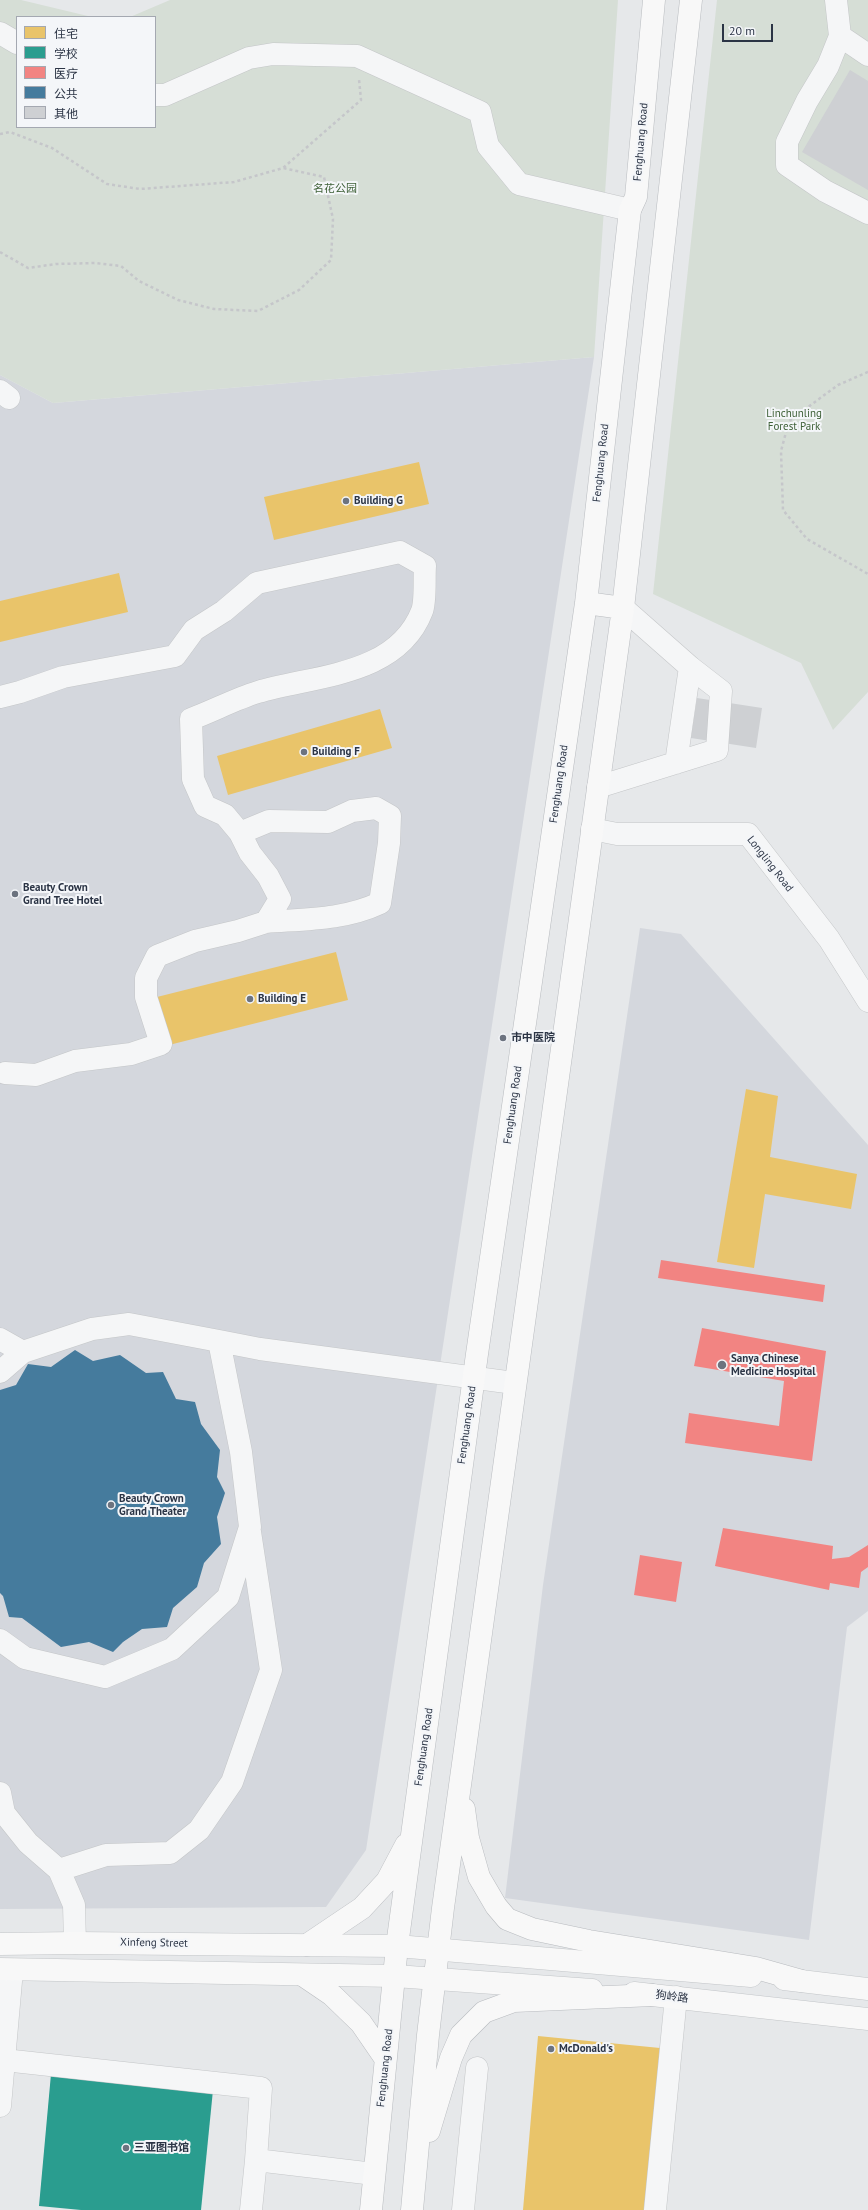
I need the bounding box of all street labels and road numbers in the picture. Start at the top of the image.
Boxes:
street label: Fenghuang Road [631,102,651,182]
street label: Fenghuang Road [590,423,612,503]
street label: Fenghuang Road [547,744,571,824]
street label: Longling Road [744,833,796,895]
street label: Fenghuang Road [501,1065,525,1145]
street label: Fenghuang Road [455,1385,479,1465]
street label: Fenghuang Road [412,1707,436,1787]
street label: Xinfeng Street [120,1936,188,1950]
street label: 狗岭路 [655,1988,689,2006]
street label: Fenghuang Road [374,2028,396,2108]

